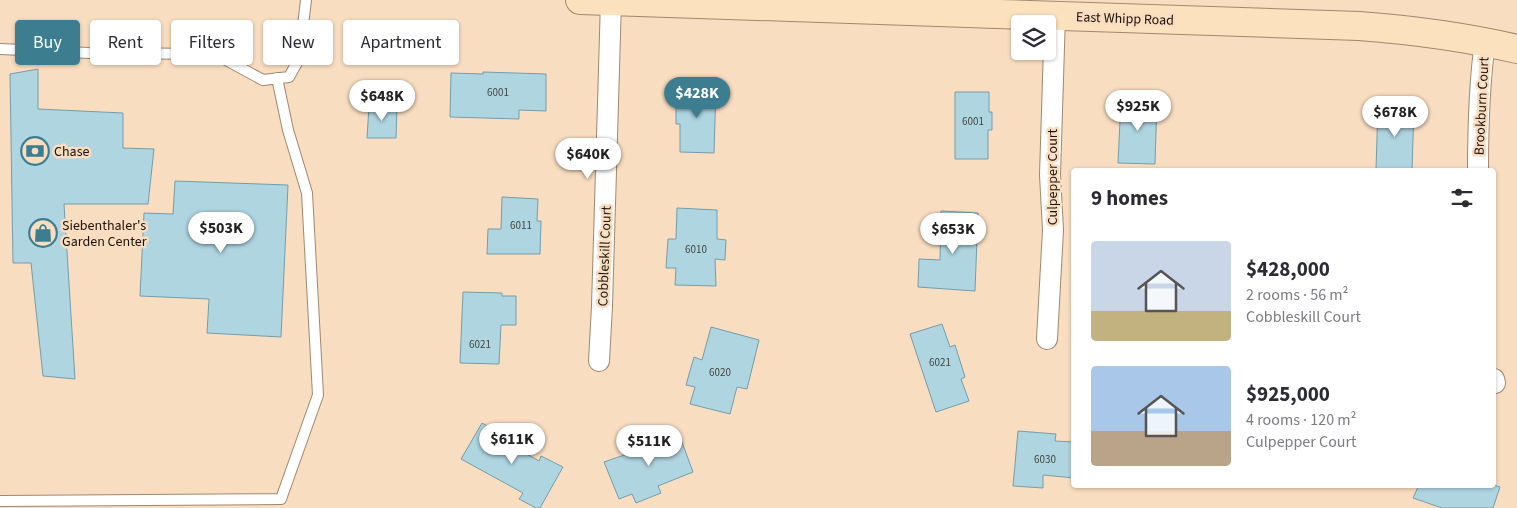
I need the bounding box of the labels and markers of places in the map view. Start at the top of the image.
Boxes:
pin: $428K [662,76,732,119]
pin: $648K [347,80,417,122]
pin: $925K [1103,90,1173,132]
pin: $678K [1360,96,1430,138]
bank icon: Chase [20,136,50,166]
pin: $640K [553,138,623,180]
place label: Chase [54,142,90,162]
pin: $503K [186,212,256,254]
pin: $653K [918,212,988,255]
place label: Siebenthaler's Garden Center [62,216,147,252]
shop icon: Siebenthaler's Garden Center [28,218,58,248]
pin: $611K [477,422,547,465]
pin: $511K [614,424,684,467]

